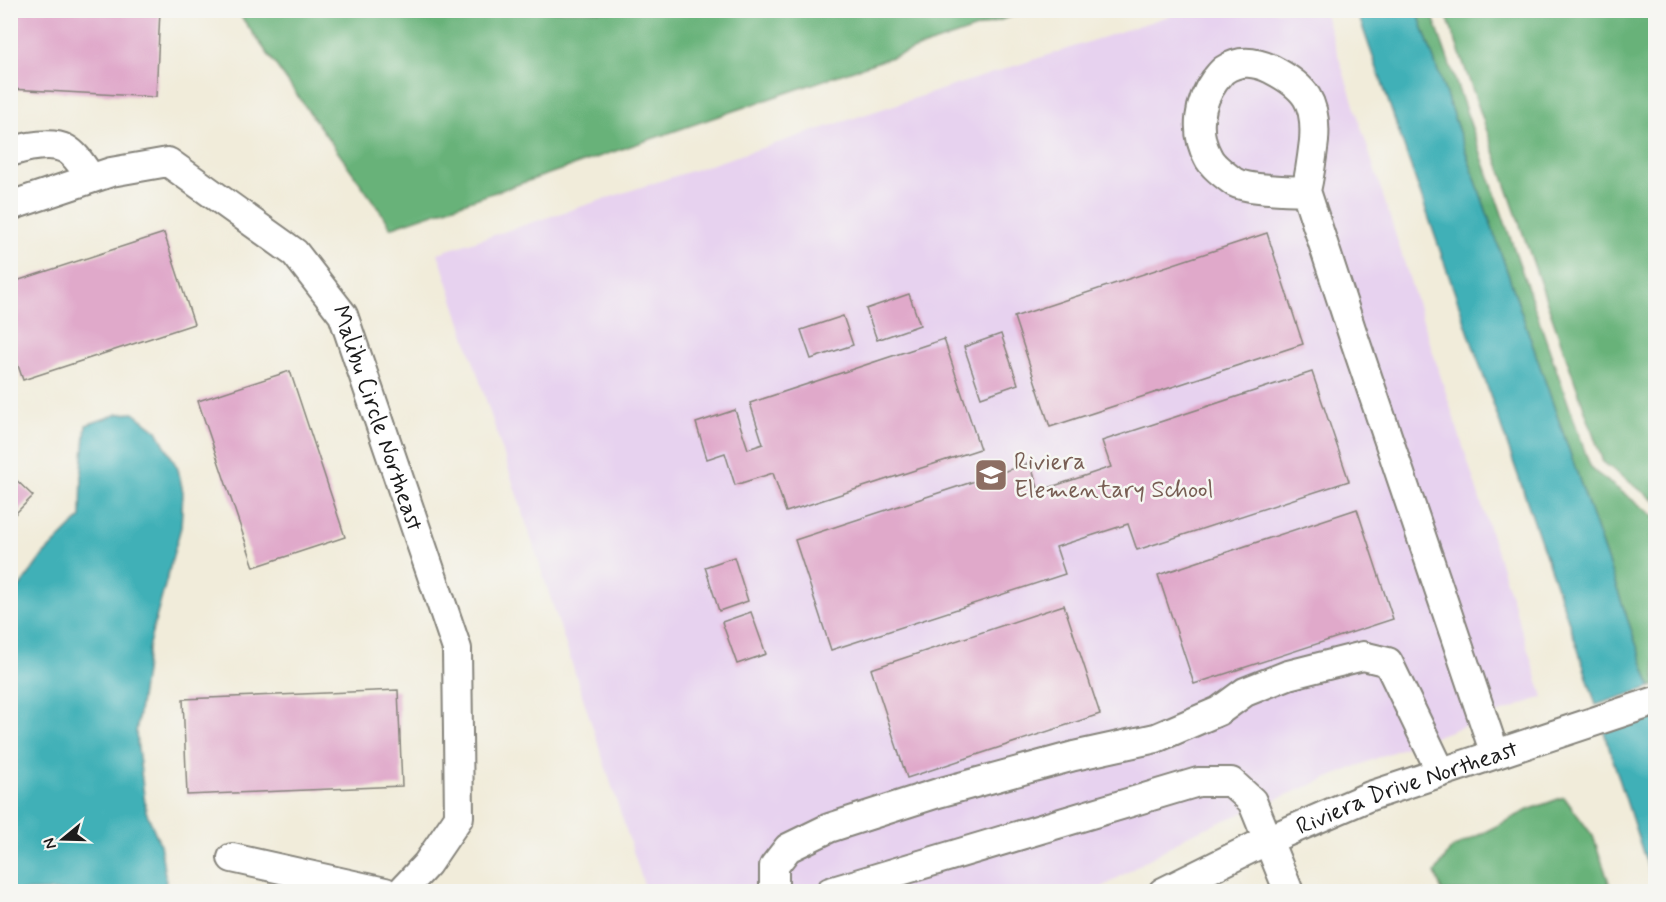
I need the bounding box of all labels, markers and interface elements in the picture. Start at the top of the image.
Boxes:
street label: Malibu Circle Northeast [324,302,430,536]
place label: Riviera Elementary School [1014,447,1213,506]
school or university icon: Riviera Elementary School [973,457,1009,493]
street label: Riviera Drive Northeast [1292,734,1523,843]
north arrow [33,809,93,869]
text: N [39,835,62,852]

